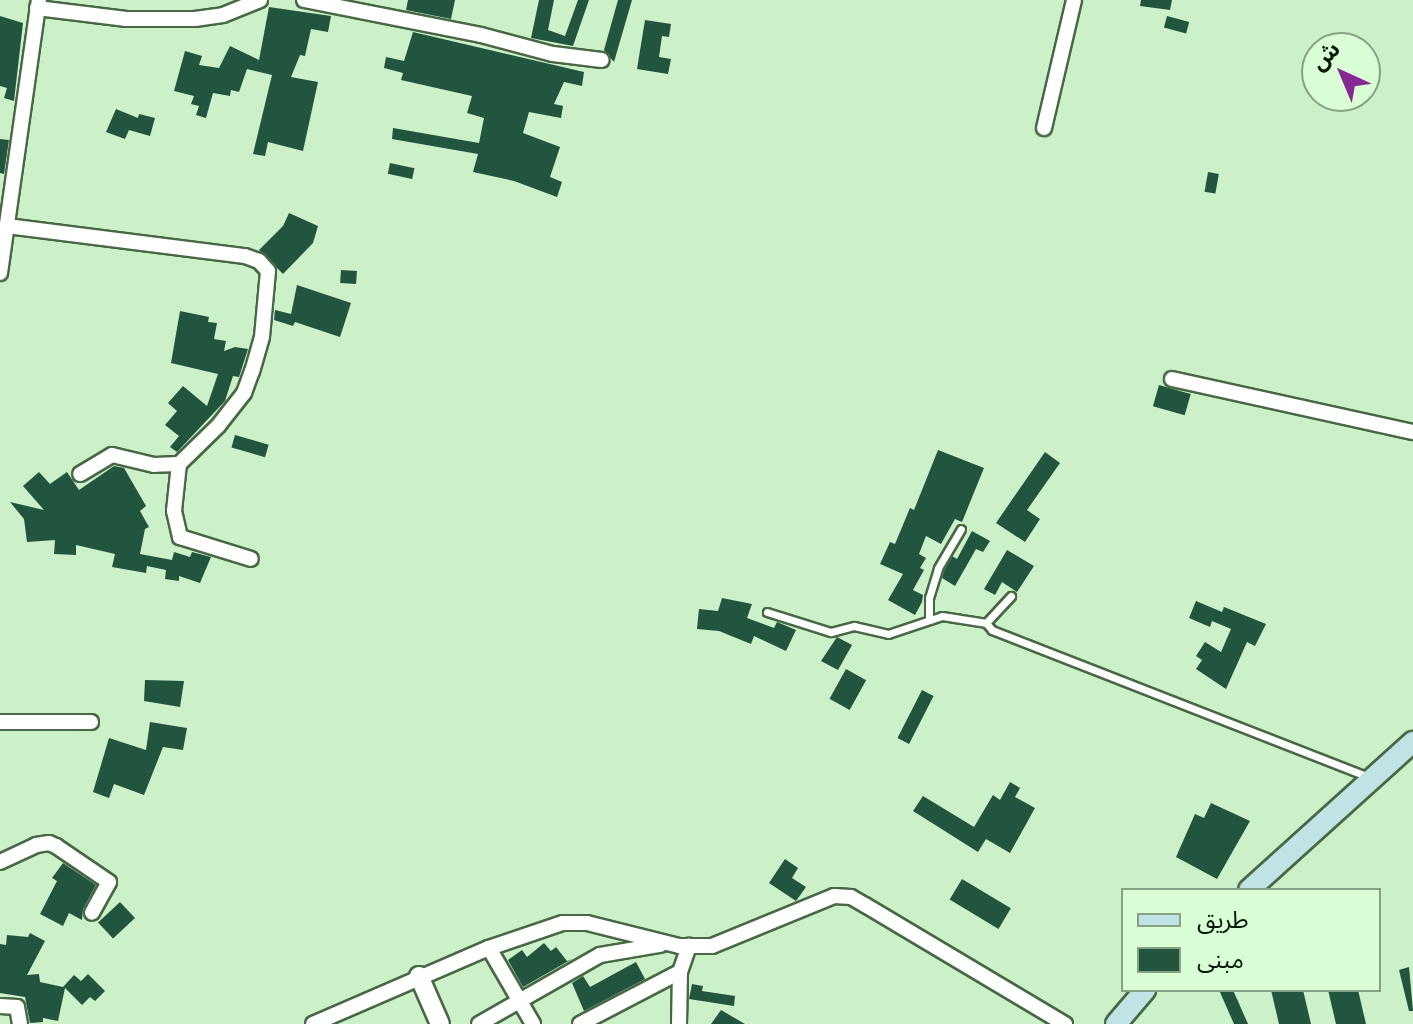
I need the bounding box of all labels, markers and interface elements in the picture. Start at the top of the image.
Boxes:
north arrow [1301,32,1381,112]
text: ش [1306,36,1346,76]
legend [1121,888,1381,992]
text: طريق [1197,906,1249,934]
text: مبنى [1197,946,1244,974]

